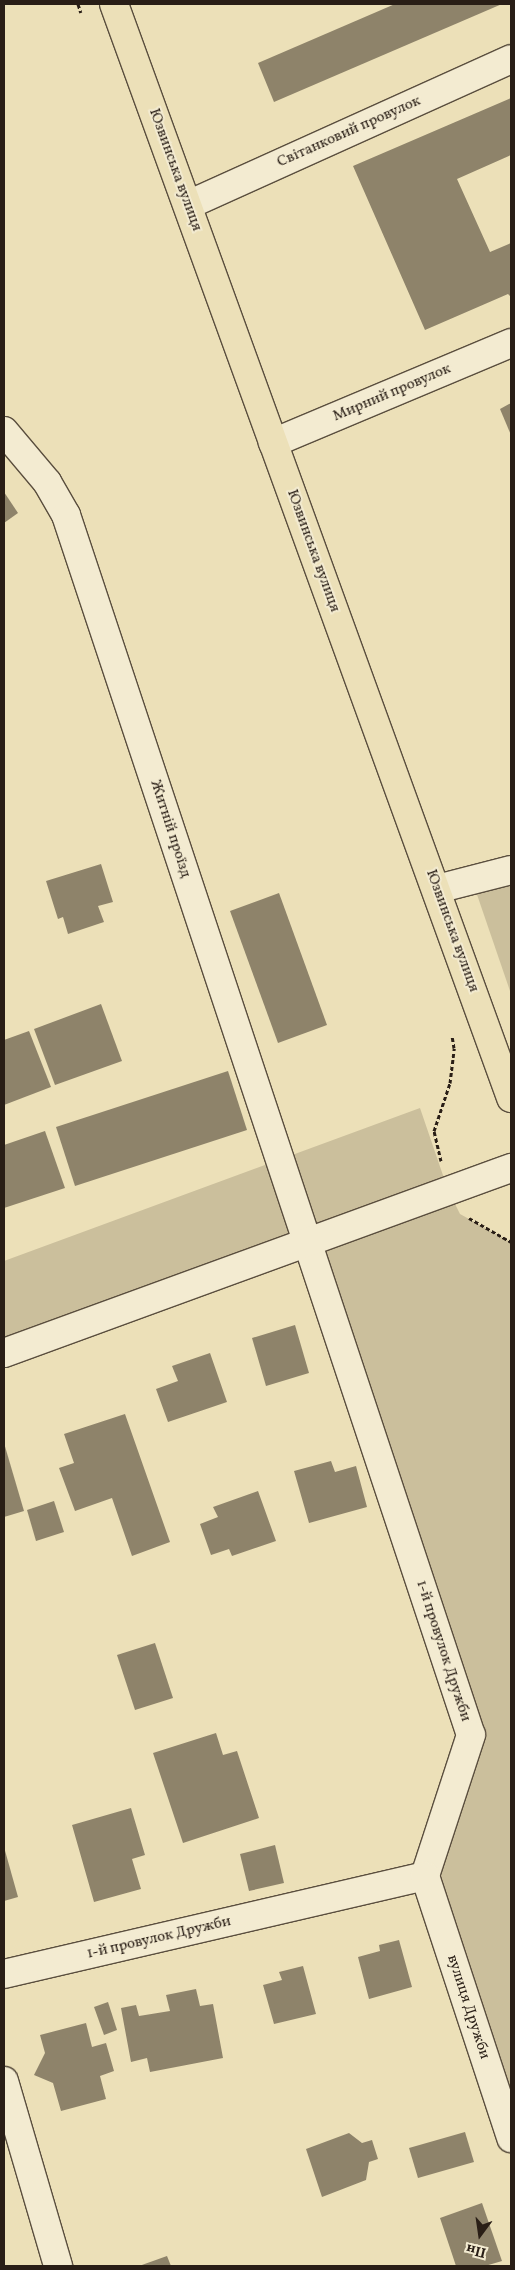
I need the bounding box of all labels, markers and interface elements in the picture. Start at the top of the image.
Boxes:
street label: Світанковий провулок [275,92,423,172]
street label: Юзвинська вулиця [144,106,206,234]
street label: Мирний провулок [330,360,454,426]
street label: Юзвинська вулиця [282,487,344,615]
street label: Житній проїзд [146,778,194,880]
street label: Юзвинська вулиця [421,867,483,995]
street label: 1-й провулок Дружби [412,1578,474,1724]
street label: 1-й провулок Дружби [85,1913,233,1963]
street label: вулиця Дружби [443,1953,493,2061]
north arrow [455,2210,505,2260]
text: Пн [464,2238,488,2262]

